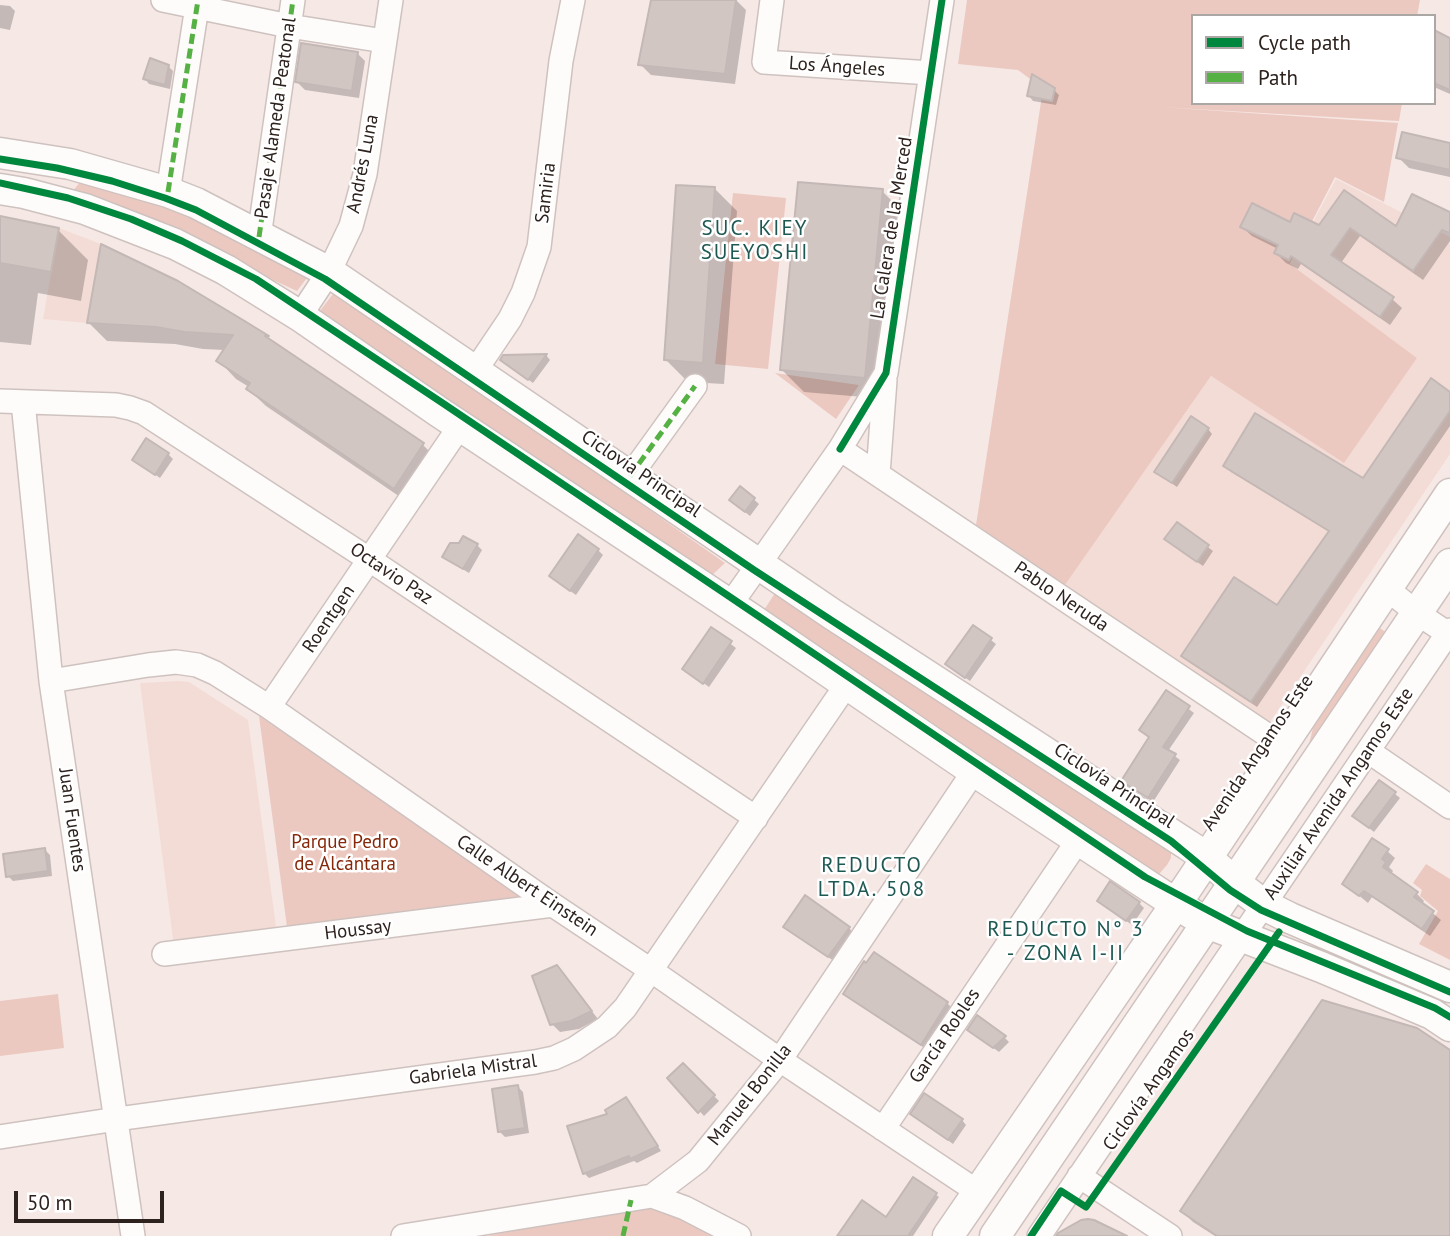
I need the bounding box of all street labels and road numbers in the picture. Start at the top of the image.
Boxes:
street label: Pasaje Alameda Peatonal [251,16,301,220]
street label: Los Ángeles [788,52,886,82]
street label: Andrés Luna [342,113,384,215]
street label: La Calera de la Merced [866,135,918,321]
street label: Samiria [531,161,561,225]
street label: Ciclovía Principal [577,426,705,522]
street label: Octavio Paz [345,538,437,610]
street label: Pablo Neruda [1009,557,1113,637]
street label: Roentgen [298,581,360,657]
street label: Avenida Angamos Este [1197,671,1319,835]
street label: Auxiliar Avenida Angamos Este [1259,684,1419,904]
street label: Ciclovía Principal [1049,738,1179,834]
street label: Juan Fuentes [53,767,91,873]
street label: Calle Albert Einstein [452,830,602,942]
street label: Houssay [323,915,393,945]
street label: García Robles [905,984,985,1088]
street label: Ciclovía Angamos [1099,1025,1199,1155]
street label: Manuel Bonilla [703,1040,797,1150]
street label: Gabriela Mistral [408,1050,538,1090]

